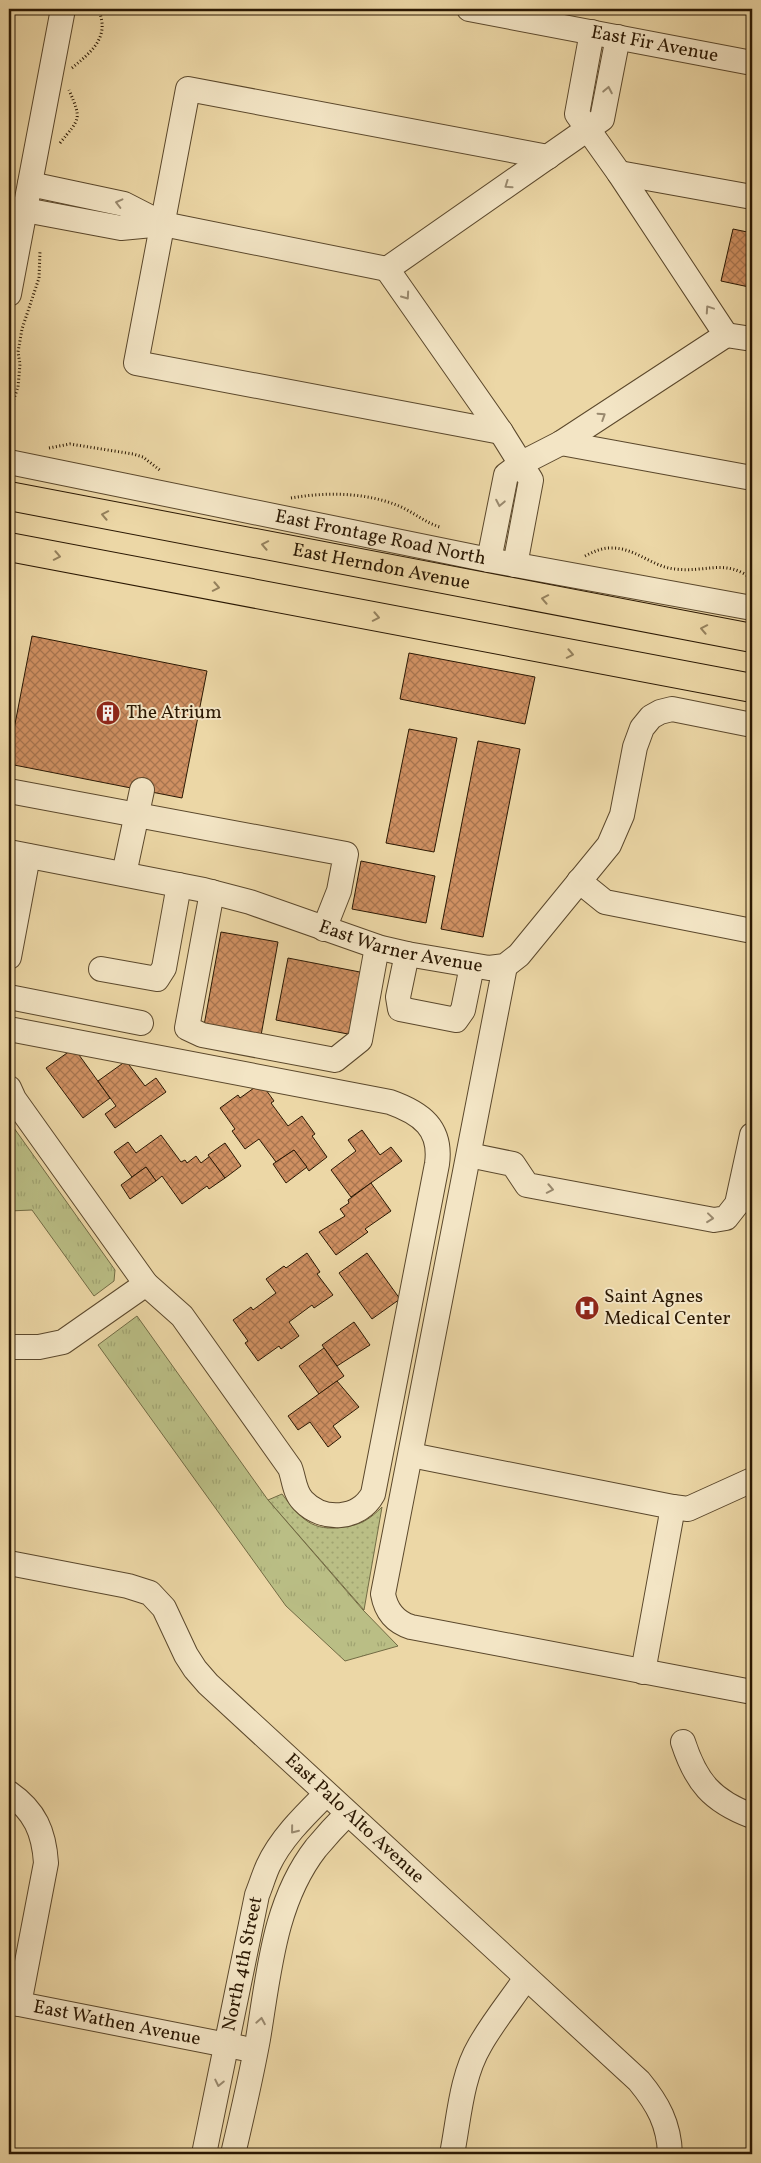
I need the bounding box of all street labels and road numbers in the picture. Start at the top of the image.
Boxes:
street label: East Fir Avenue [589,20,721,69]
street label: East Frontage Road North [273,504,488,572]
street label: East Herndon Avenue [290,537,472,597]
street label: East Warner Avenue [315,914,485,980]
street label: East Palo Alto Avenue [279,1748,430,1890]
street label: North 4th Street [216,1894,269,2034]
street label: East Wathen Avenue [31,1994,203,2053]

